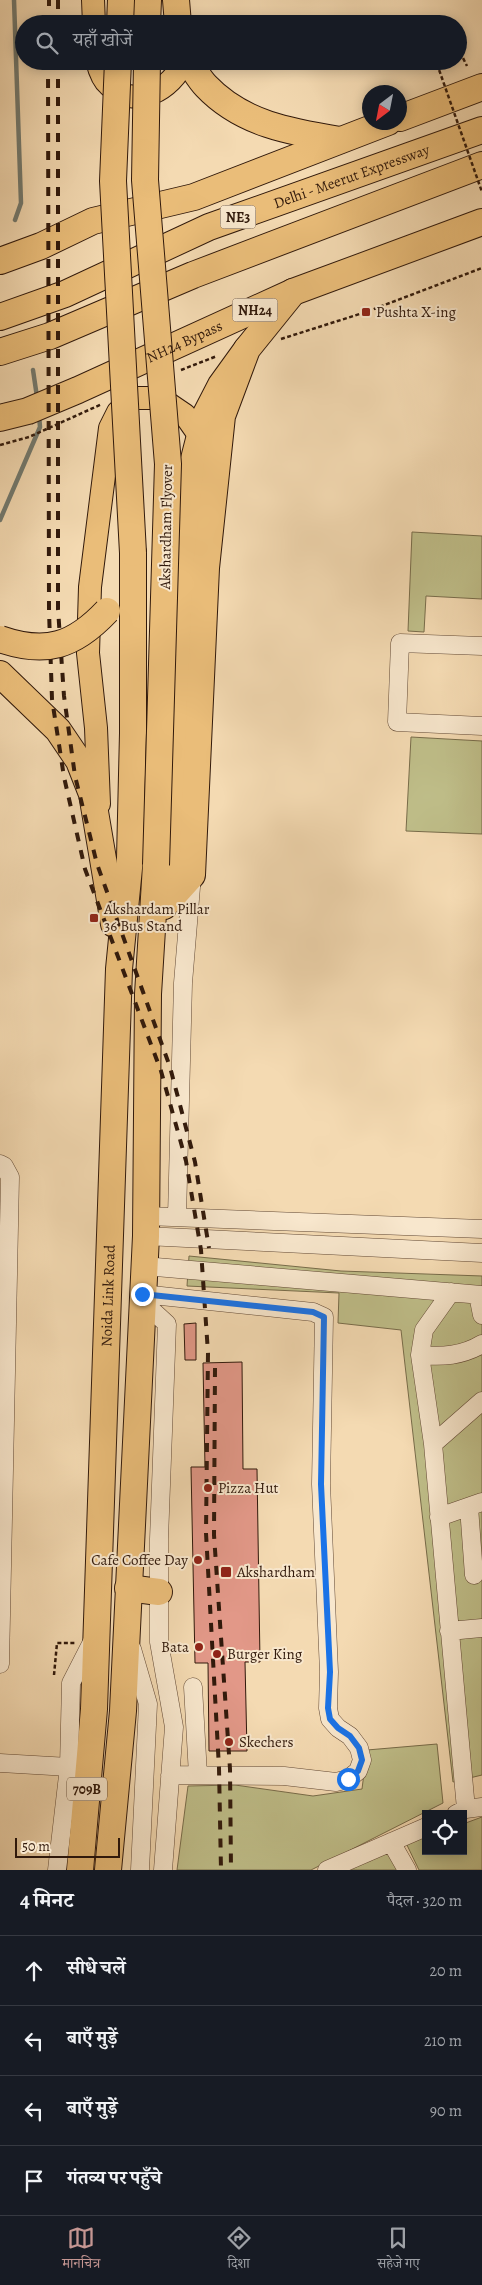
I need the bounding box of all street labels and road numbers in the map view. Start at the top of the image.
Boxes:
street label: Delhi - Meerut Expressway [271,139,432,213]
road number: NE3 [220,206,256,228]
road number: NH24 [232,298,278,322]
street label: NH24 Bypass [143,316,226,368]
street label: Akshardham Flyover [155,464,177,591]
street label: Noida Link Road [96,1244,120,1347]
road number: 709B [67,1778,107,1800]

